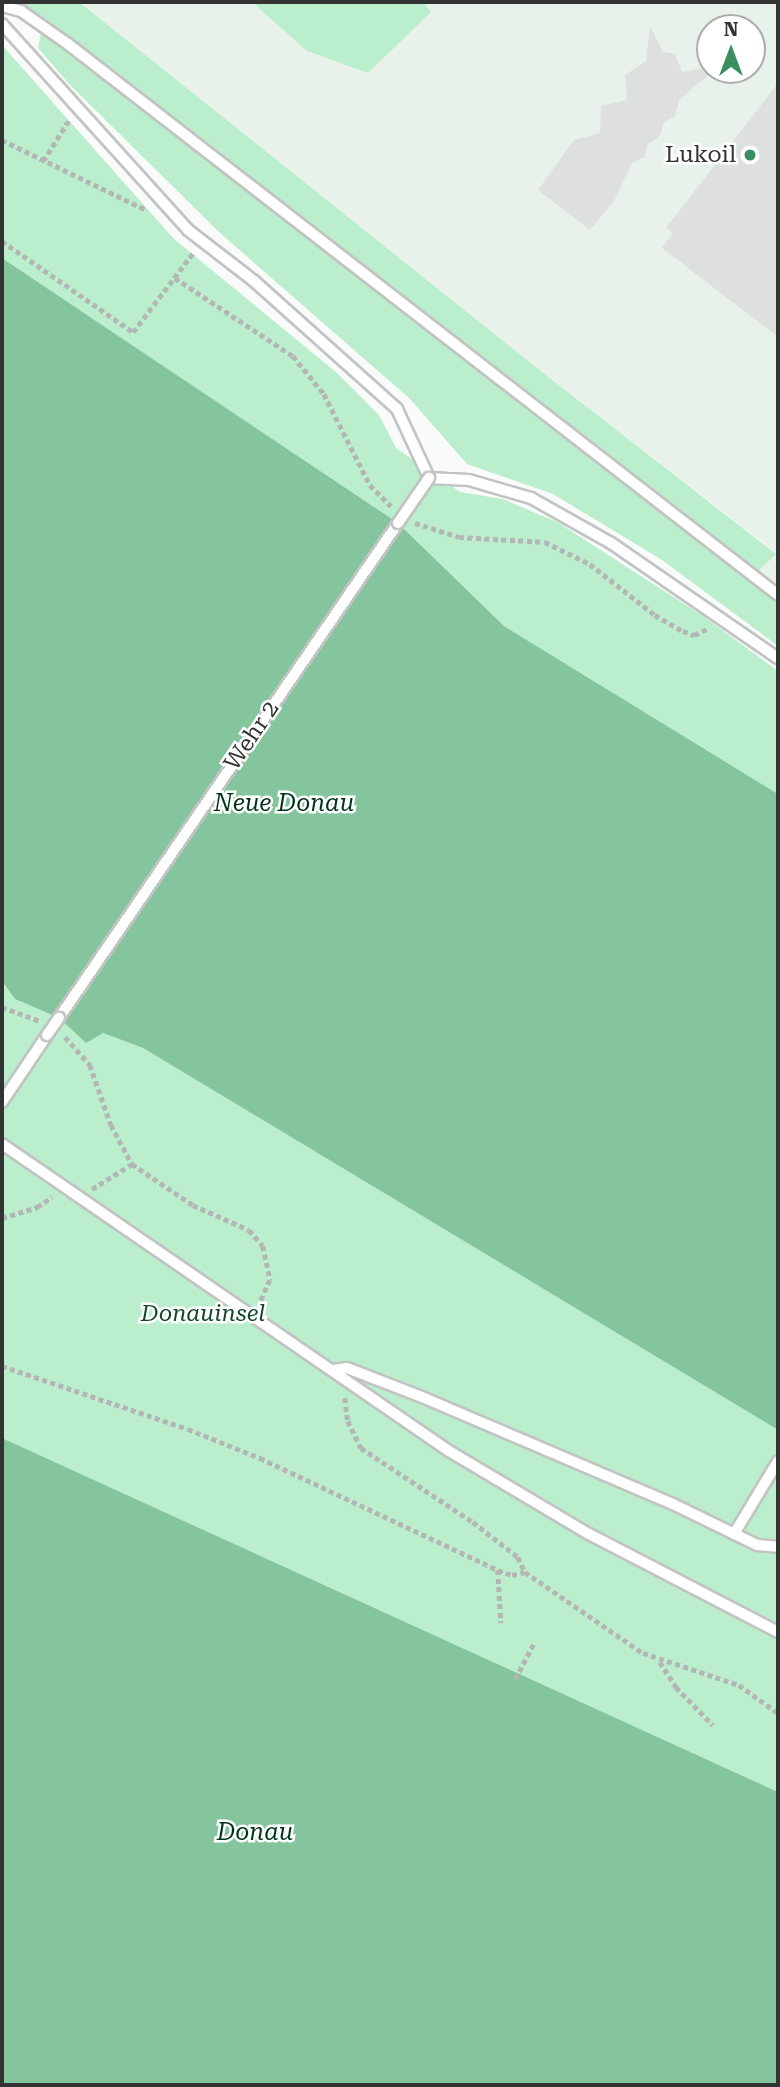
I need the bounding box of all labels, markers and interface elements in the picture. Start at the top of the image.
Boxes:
north arrow [696,14,766,84]
text: N [724,18,738,41]
place label: Lukoil [665,141,736,169]
marker: Lukoil [742,147,758,163]
street label: Wehr 2 [219,696,285,776]
water label: Neue Donau [214,790,354,818]
park label: Donauinsel [141,1300,265,1328]
water label: Donau [217,1819,293,1847]

